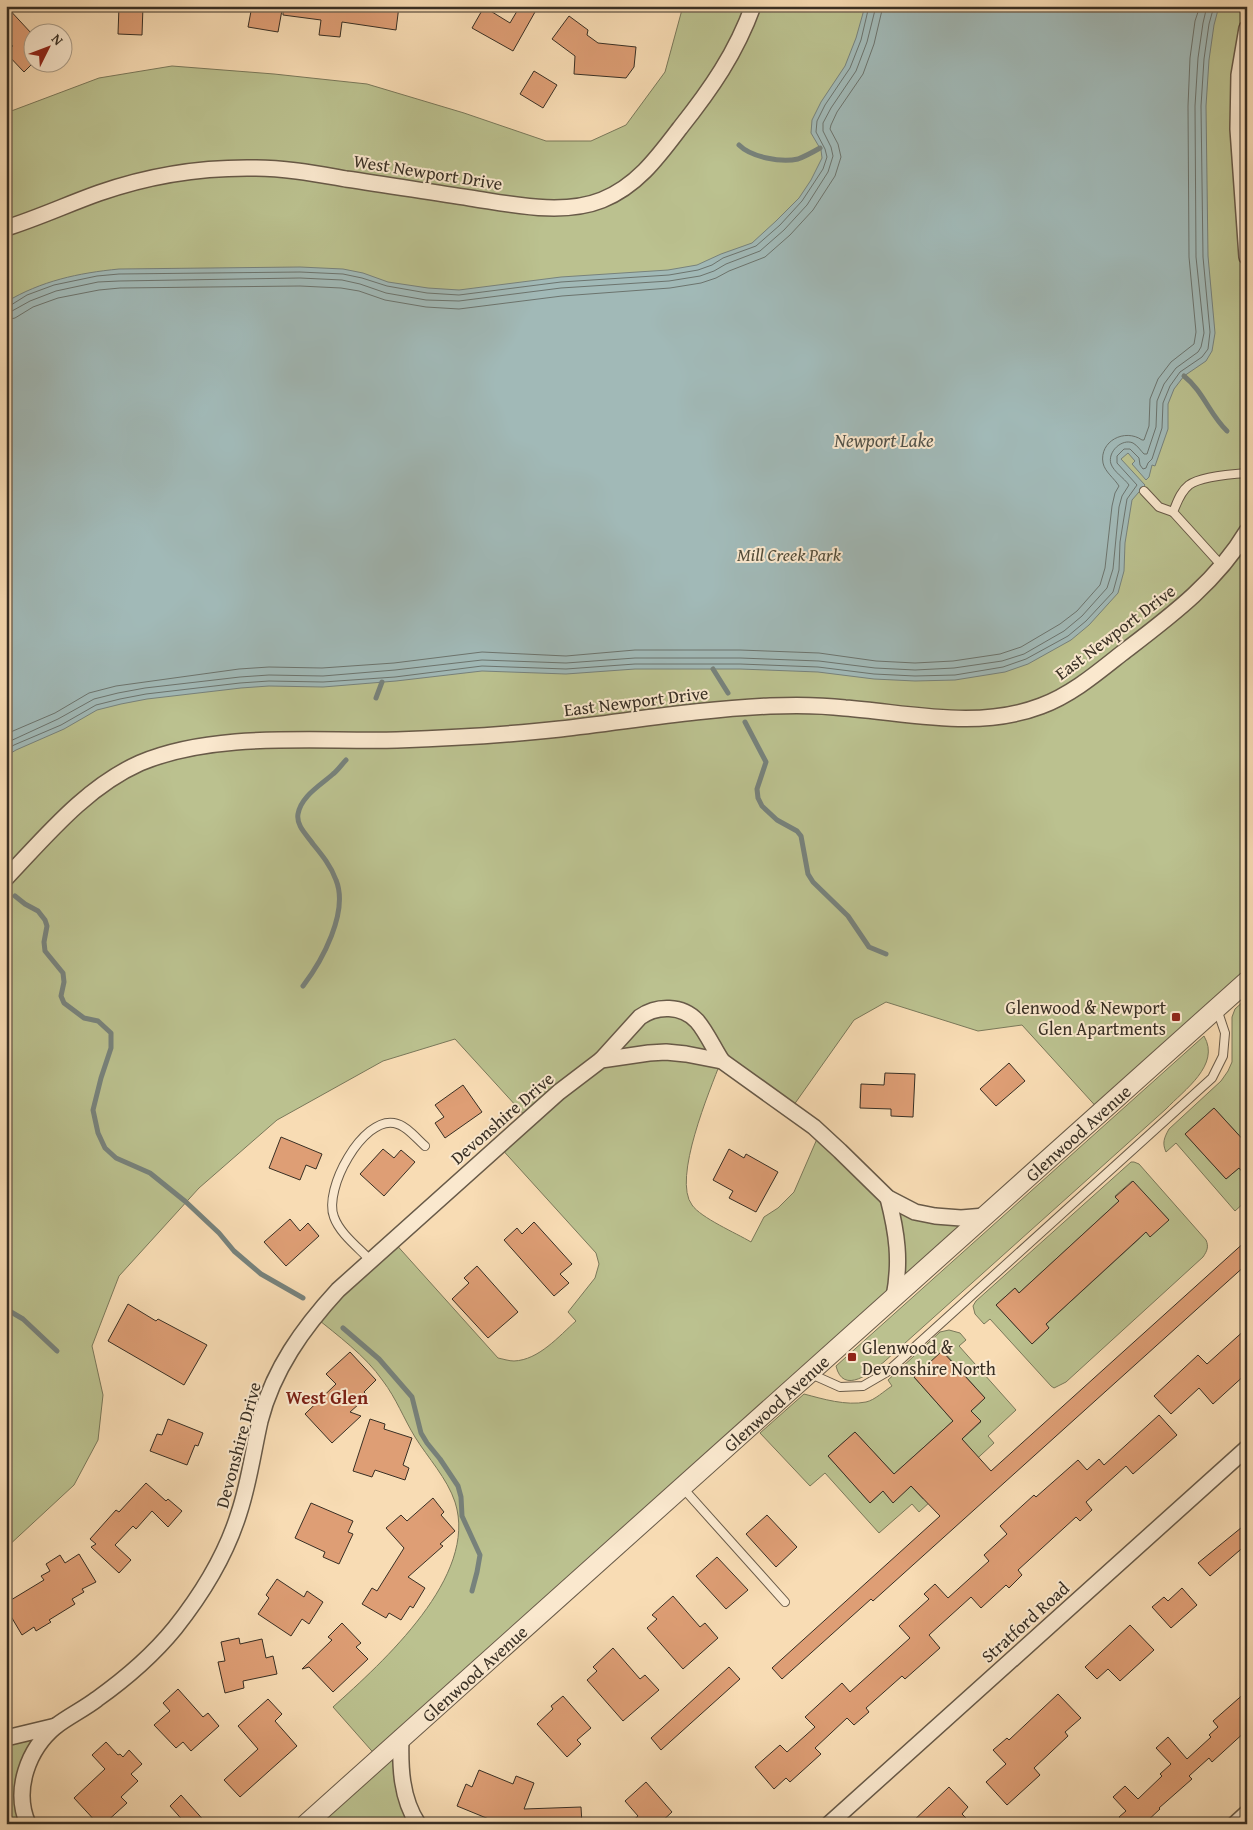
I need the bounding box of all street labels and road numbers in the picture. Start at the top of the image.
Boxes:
street label: West Newport Drive [352,147,504,197]
street label: East Newport Drive [1049,578,1181,686]
street label: East Newport Drive [562,679,710,723]
street label: Devonshire Drive [444,1065,560,1171]
street label: Glenwood Avenue [1019,1078,1137,1188]
street label: Glenwood Avenue [717,1348,835,1458]
street label: Devonshire Drive [208,1379,268,1511]
street label: Stratford Road [975,1575,1075,1669]
street label: Glenwood Avenue [415,1618,533,1728]

